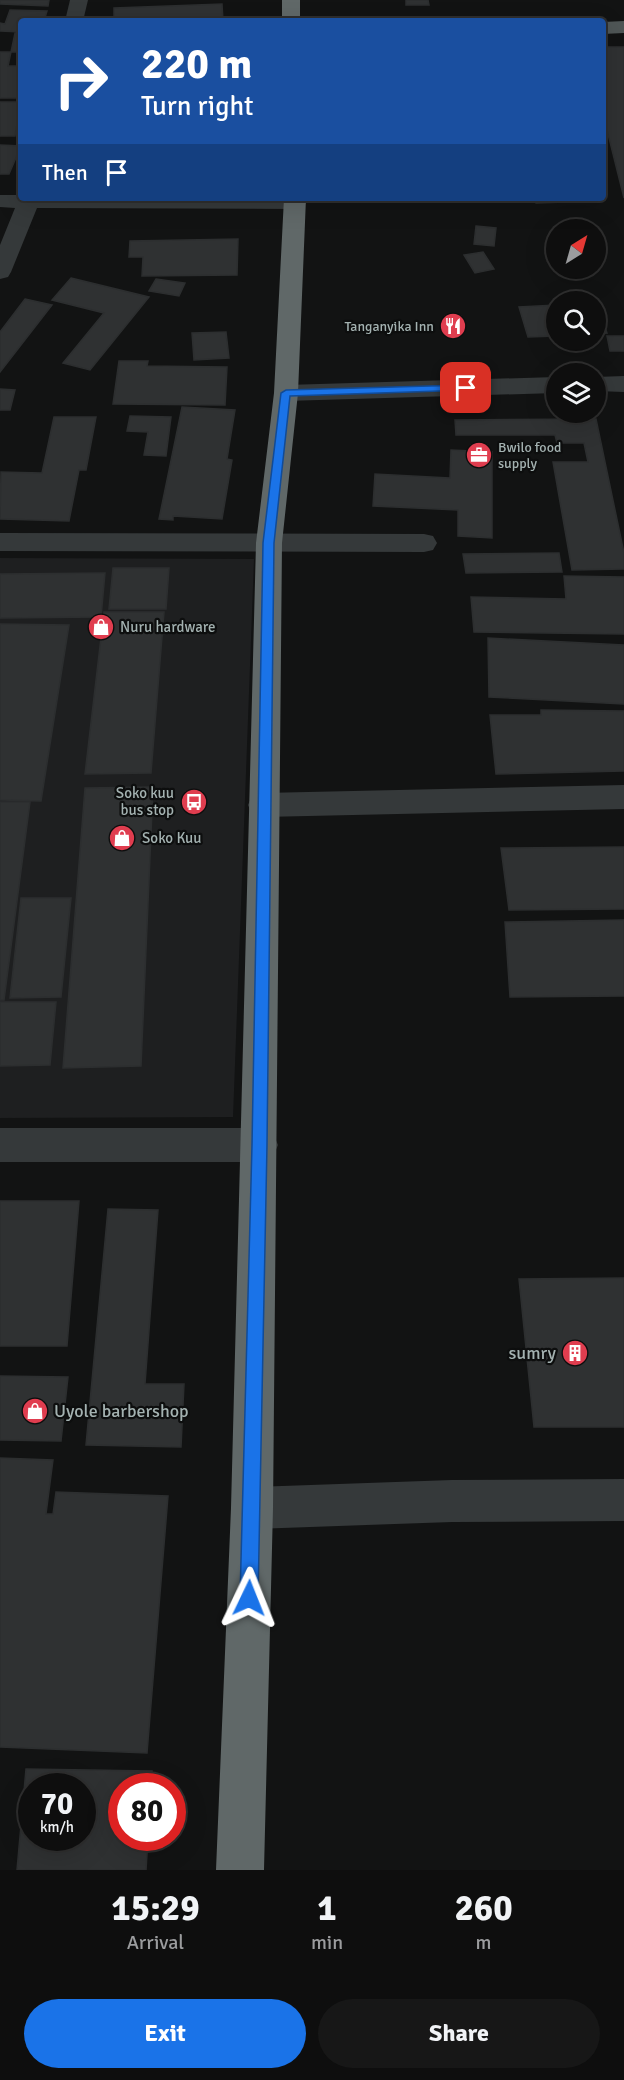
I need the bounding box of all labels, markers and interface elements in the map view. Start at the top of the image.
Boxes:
text: 220 m [141,39,252,90]
icon: right [42,42,120,120]
text: Turn right [141,90,254,123]
icon: arrive [100,156,133,189]
text: Then [42,159,88,186]
north arrow [546,219,606,279]
map controls [546,219,606,423]
button: search [546,291,606,351]
restaurant icon: Tanganyika Inn [438,311,468,341]
place label: Tanganyika Inn [344,318,434,335]
pin [440,362,491,413]
button: layers [546,363,606,423]
icon: arrive [449,371,482,404]
place label: Bwilo food supply [498,439,561,472]
office icon: Bwilo food supply [464,440,494,470]
shop icon: Nuru hardware [86,612,116,642]
place label: Nuru hardware [120,618,216,636]
place label: Soko kuu bus stop [116,784,174,819]
bus stop icon: Soko kuu bus stop [179,787,209,817]
shop icon: Soko Kuu [107,823,137,853]
place label: Soko Kuu [142,829,202,847]
building icon: sumry [560,1338,590,1368]
place label: sumry [508,1342,557,1364]
shop icon: Uyole barbershop [20,1396,50,1426]
place label: Uyole barbershop [54,1400,189,1422]
position arrow [217,1566,281,1630]
speed limit sign: 80 [108,1773,186,1851]
text: 70 [41,1786,73,1823]
text: km/h [40,1818,74,1836]
text: 15:29 [111,1886,200,1931]
text: 1 [317,1886,337,1931]
text: 260 [454,1886,513,1931]
text: Arrival [127,1930,184,1955]
text: min [311,1930,343,1955]
text: m [476,1930,492,1955]
button: Exit [24,1999,306,2068]
button: Share [318,1999,600,2068]

